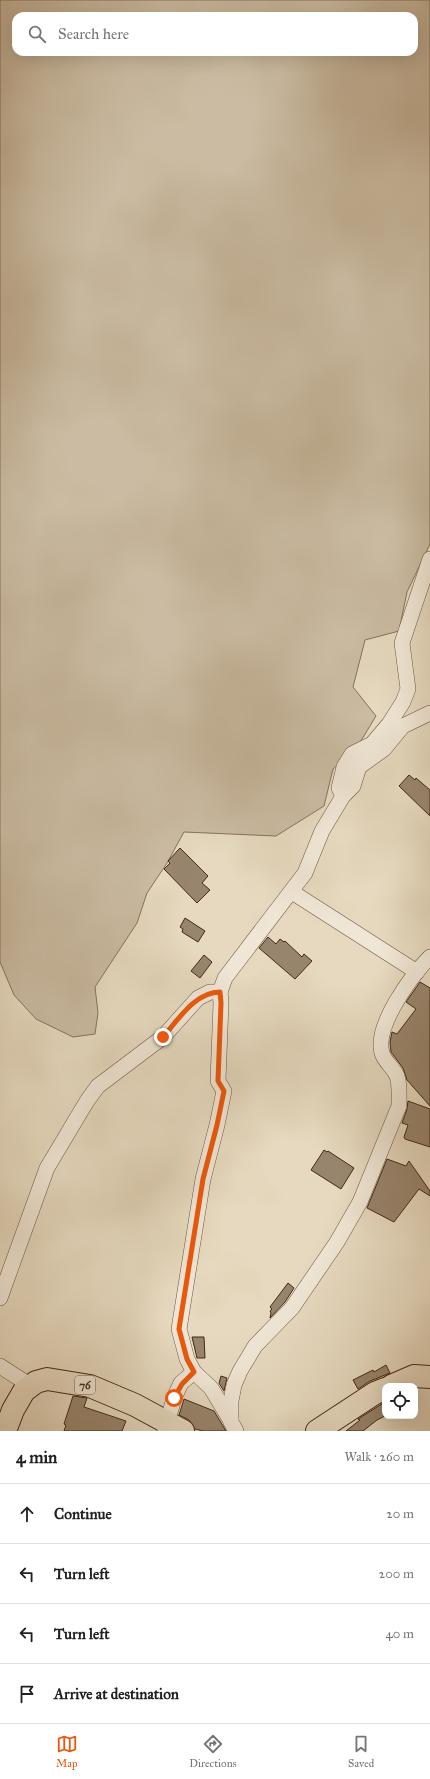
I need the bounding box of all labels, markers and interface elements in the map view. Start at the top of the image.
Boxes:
search box [12,12,418,56]
icon: search [26,23,48,45]
text: Search here [58,25,129,43]
route end [154,1028,172,1046]
road number: 76 [75,1376,95,1394]
map controls [382,1383,418,1419]
button: locate [382,1383,418,1419]
route start [165,1389,183,1407]
text: 4 min [16,1447,57,1468]
text: Walk · 260 m [344,1449,414,1465]
icon: ahead [16,1503,38,1525]
text: Continue [54,1505,112,1523]
text: 20 m [386,1506,414,1522]
icon: left [16,1563,38,1585]
text: Turn left [54,1565,110,1583]
text: 200 m [379,1566,414,1582]
icon: left [16,1623,38,1645]
text: Turn left [54,1625,110,1643]
text: 40 m [385,1626,414,1642]
icon: arrive [16,1683,38,1705]
text: Arrive at destination [54,1685,179,1703]
tab: Map [56,1733,78,1770]
tab: Directions [189,1733,237,1770]
tab: Saved [348,1733,374,1770]

